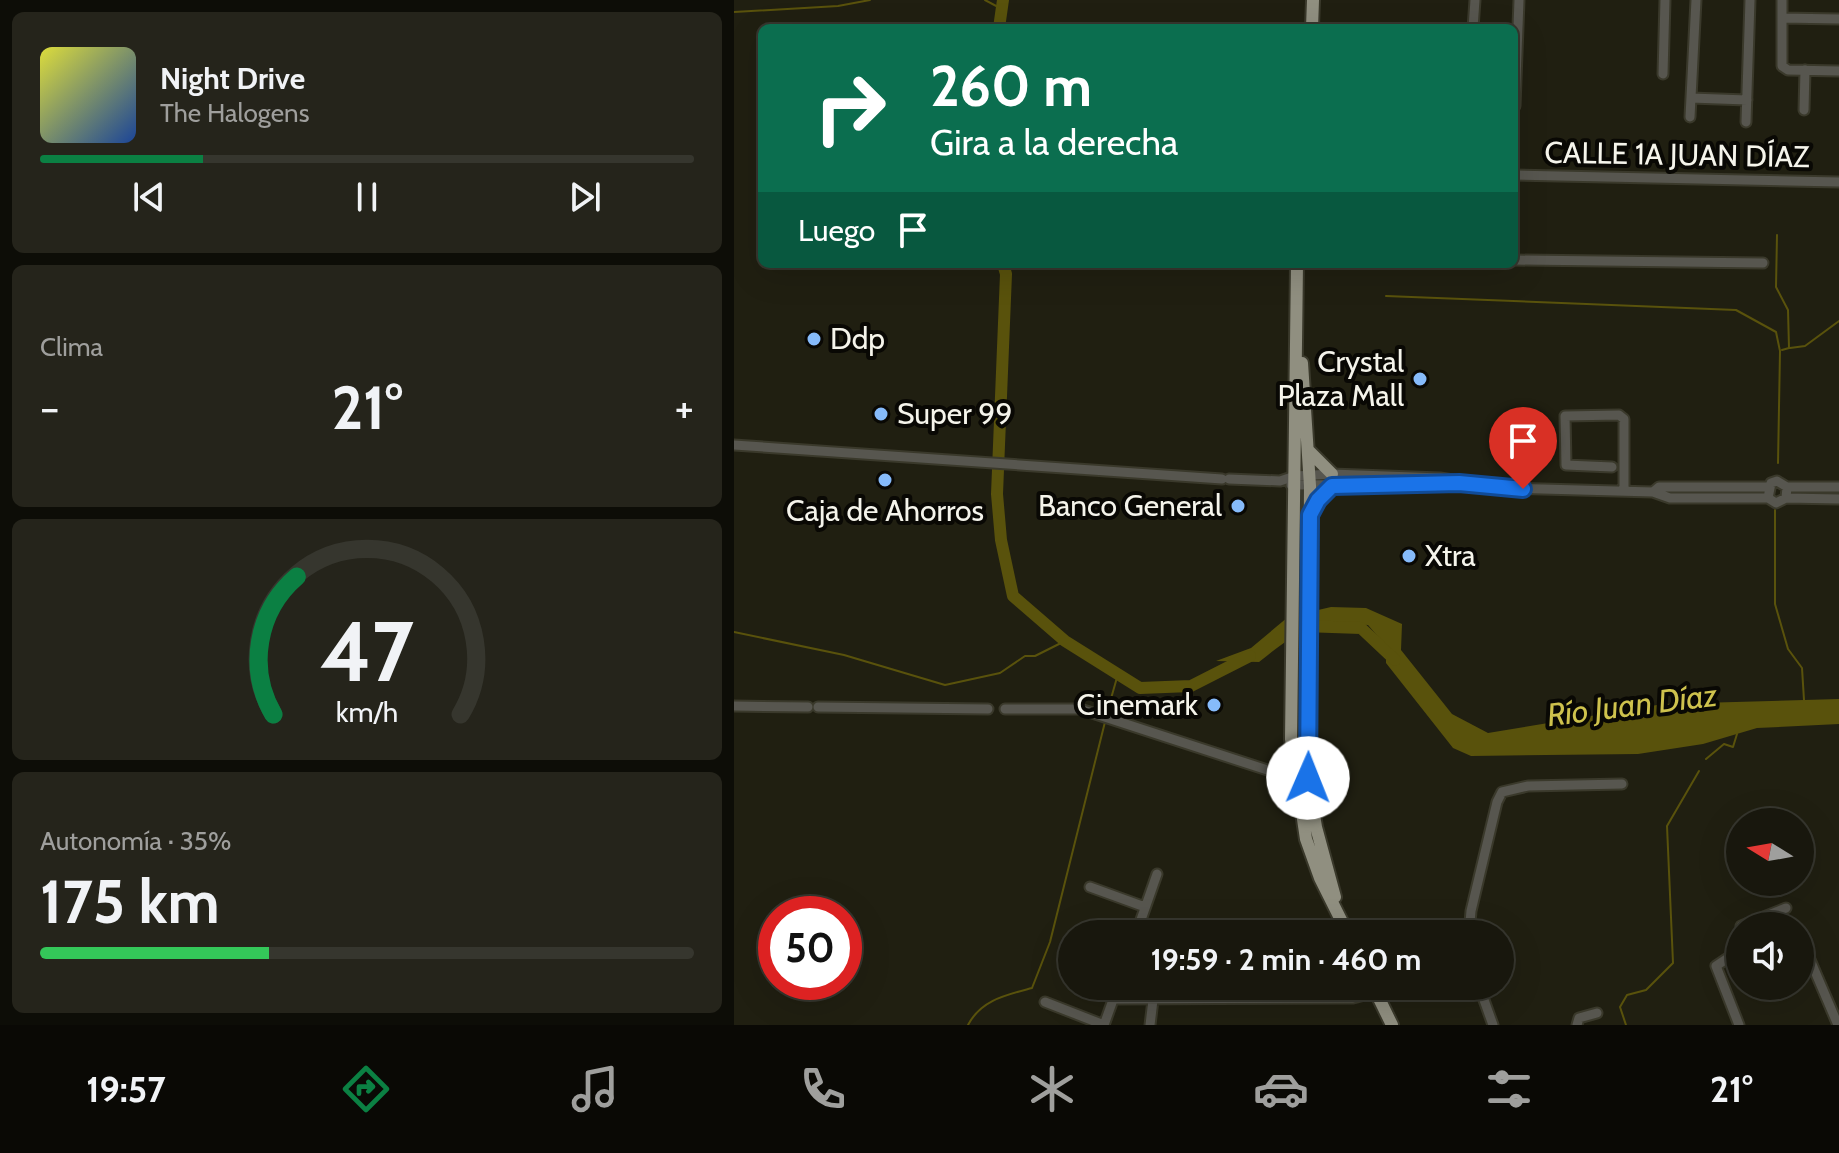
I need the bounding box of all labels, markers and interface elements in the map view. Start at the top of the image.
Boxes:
text: 260 m [930,52,1092,120]
icon: right [798,56,902,160]
text: Night Drive [160,60,305,97]
text: The Halogens [160,97,309,129]
text: Gira a la derecha [930,120,1178,164]
street label: CALLE 1A JUAN DÍAZ [1544,134,1810,175]
icon: previous [127,175,171,219]
icon: pause [345,175,389,219]
icon: next [563,175,607,219]
icon: arrive [891,208,935,252]
text: Luego [798,212,875,249]
place label: Ddp [830,320,885,357]
marker: Ddp [805,330,823,348]
text: Clima [40,331,103,363]
place label: Crystal Plaza Mall [1277,343,1404,414]
marker: Crystal Plaza Mall [1411,370,1429,388]
text: 21° [331,371,403,444]
text: − [40,381,59,434]
text: + [675,381,694,434]
place label: Super 99 [897,395,1012,432]
marker: Super 99 [872,405,890,423]
pin [1489,407,1557,489]
icon: arrive [1501,419,1545,463]
marker: Caja de Ahorros [876,471,894,489]
place label: Banco General [1038,487,1222,524]
place label: Caja de Ahorros [786,492,984,529]
marker: Banco General [1229,497,1247,515]
place label: Xtra [1425,537,1476,574]
marker: Xtra [1400,547,1418,565]
text: 47 [320,601,414,702]
water label: Río Juan Díaz [1545,675,1720,734]
place label: Cinemark [1076,686,1199,723]
text: km/h [336,694,398,729]
marker: Cinemark [1205,696,1223,714]
position arrow [1266,736,1350,820]
north arrow [1726,808,1814,896]
map controls [1726,808,1814,1000]
text: Autonomía · 35% [40,825,231,857]
text: 175 km [40,865,220,938]
speed limit sign: 50 [758,896,862,1000]
button: sound [1726,912,1814,1000]
text: 19:59 · 2 min · 460 m [1151,941,1421,978]
icon: directions [338,1061,394,1117]
icon: music [567,1061,623,1117]
icon: phone [795,1061,851,1117]
icon: climate [1024,1061,1080,1117]
icon: car [1253,1061,1309,1117]
icon: filters [1481,1061,1537,1117]
text: 19:57 [86,1067,166,1111]
text: 21° [1710,1067,1753,1111]

